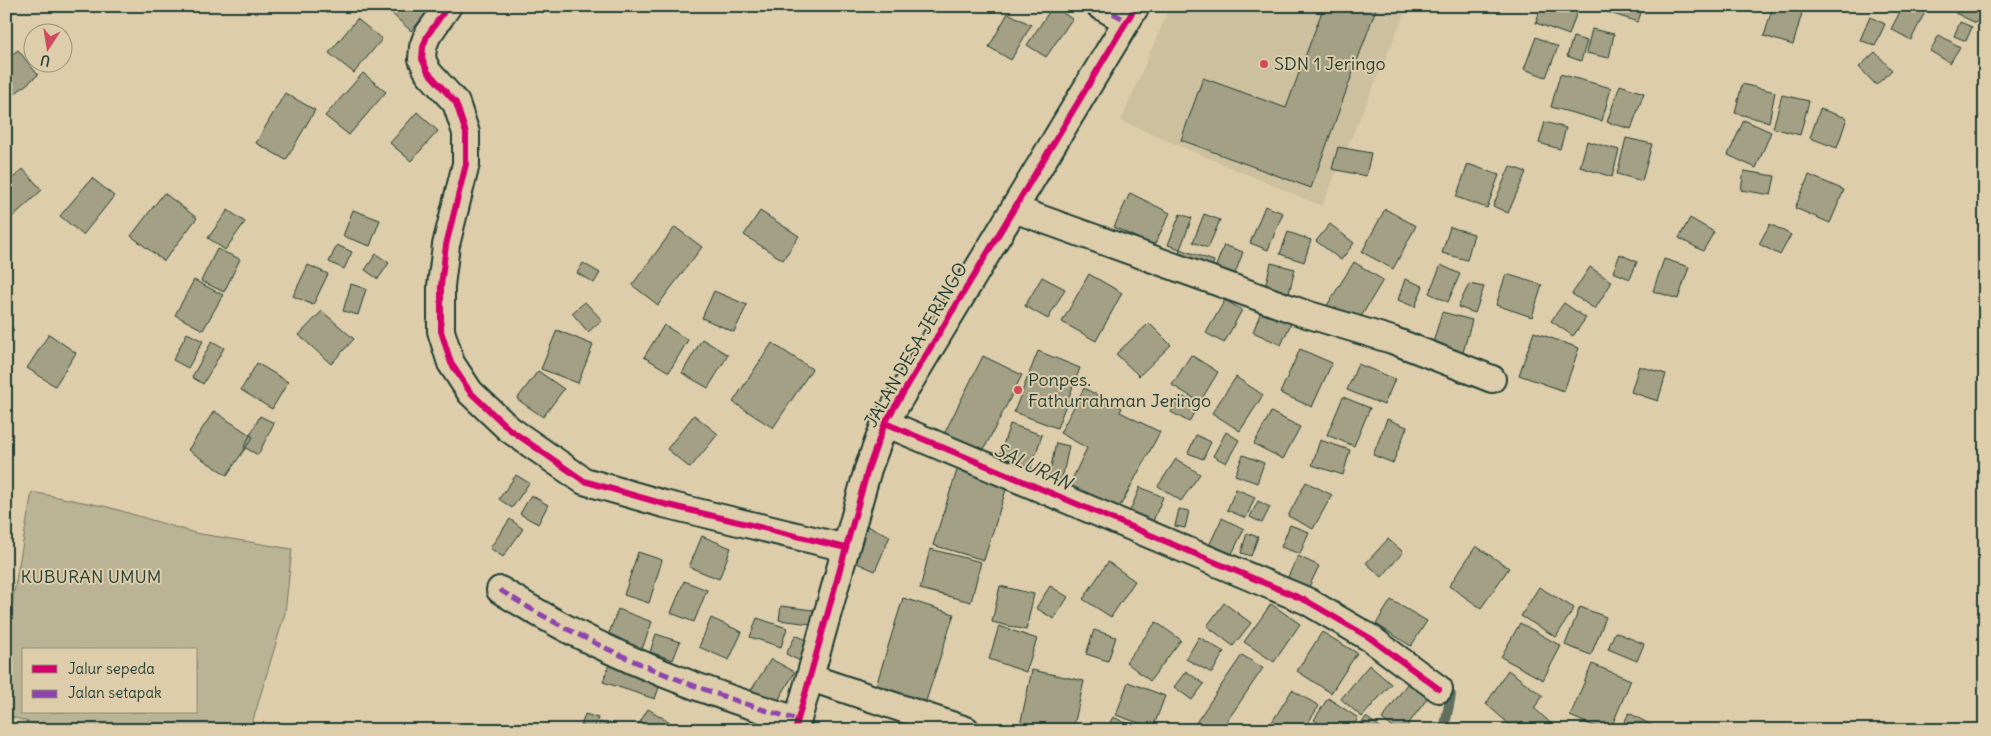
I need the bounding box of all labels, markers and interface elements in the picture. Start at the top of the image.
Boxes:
north arrow [22,22,72,72]
text: U [39,51,52,71]
place label: SDN 1 Jeringo [1274,52,1386,75]
marker: SDN 1 Jeringo [1258,58,1270,70]
street label: JALAN DESA JERINGO [859,258,972,431]
place label: Ponpes. Fathurrahman Jeringo [1028,368,1211,412]
marker: Ponpes. Fathurrahman Jeringo [1012,384,1024,396]
water label: SALURAN [990,437,1077,496]
park label: KUBURAN UMUM [21,565,161,588]
legend [22,648,198,714]
text: Jalur sepeda [68,659,155,678]
text: Jalan setapak [68,683,162,702]

